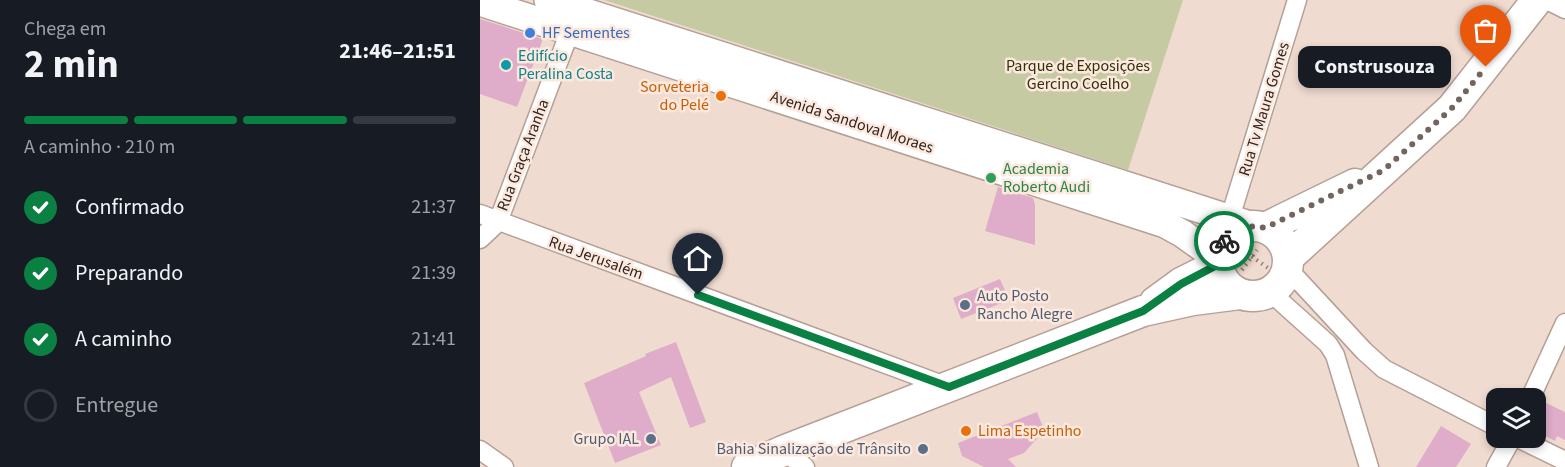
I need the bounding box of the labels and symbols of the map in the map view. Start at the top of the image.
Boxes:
pin [1460,5,1511,67]
place label: HF Sementes [542,22,630,44]
marker: HF Sementes [523,26,537,40]
street label: Rua Tv Maura Gomes [1233,39,1295,179]
place label: Edifício Peralina Costa [518,45,613,85]
callout: Construsouza [1297,46,1450,88]
park label: Parque de Exposições Gercino Coelho [1006,55,1150,95]
marker: Edifício Peralina Costa [499,58,513,72]
place label: Sorveteria do Pelé [640,76,709,116]
street label: Avenida Sandoval Moraes [768,85,937,159]
marker: Sorveteria do Pelé [714,89,728,103]
street label: Rua Graça Aranha [492,96,554,214]
place label: Academia Roberto Audi [1003,158,1090,198]
marker: Academia Roberto Audi [984,171,998,185]
courier [1194,211,1254,271]
street label: Rua Jerusalém [546,231,646,285]
pin [672,233,723,295]
place label: Auto Posto Rancho Alegre [977,285,1073,325]
marker: Auto Posto Rancho Alegre [958,298,972,312]
place label: Lima Espetinho [978,420,1082,442]
marker: Lima Espetinho [959,424,973,438]
place label: Grupo IAL [573,428,639,450]
marker: Grupo IAL [644,432,658,446]
place label: Bahia Sinalização de Trânsito [716,438,911,460]
marker: Bahia Sinalização de Trânsito [916,442,930,456]

